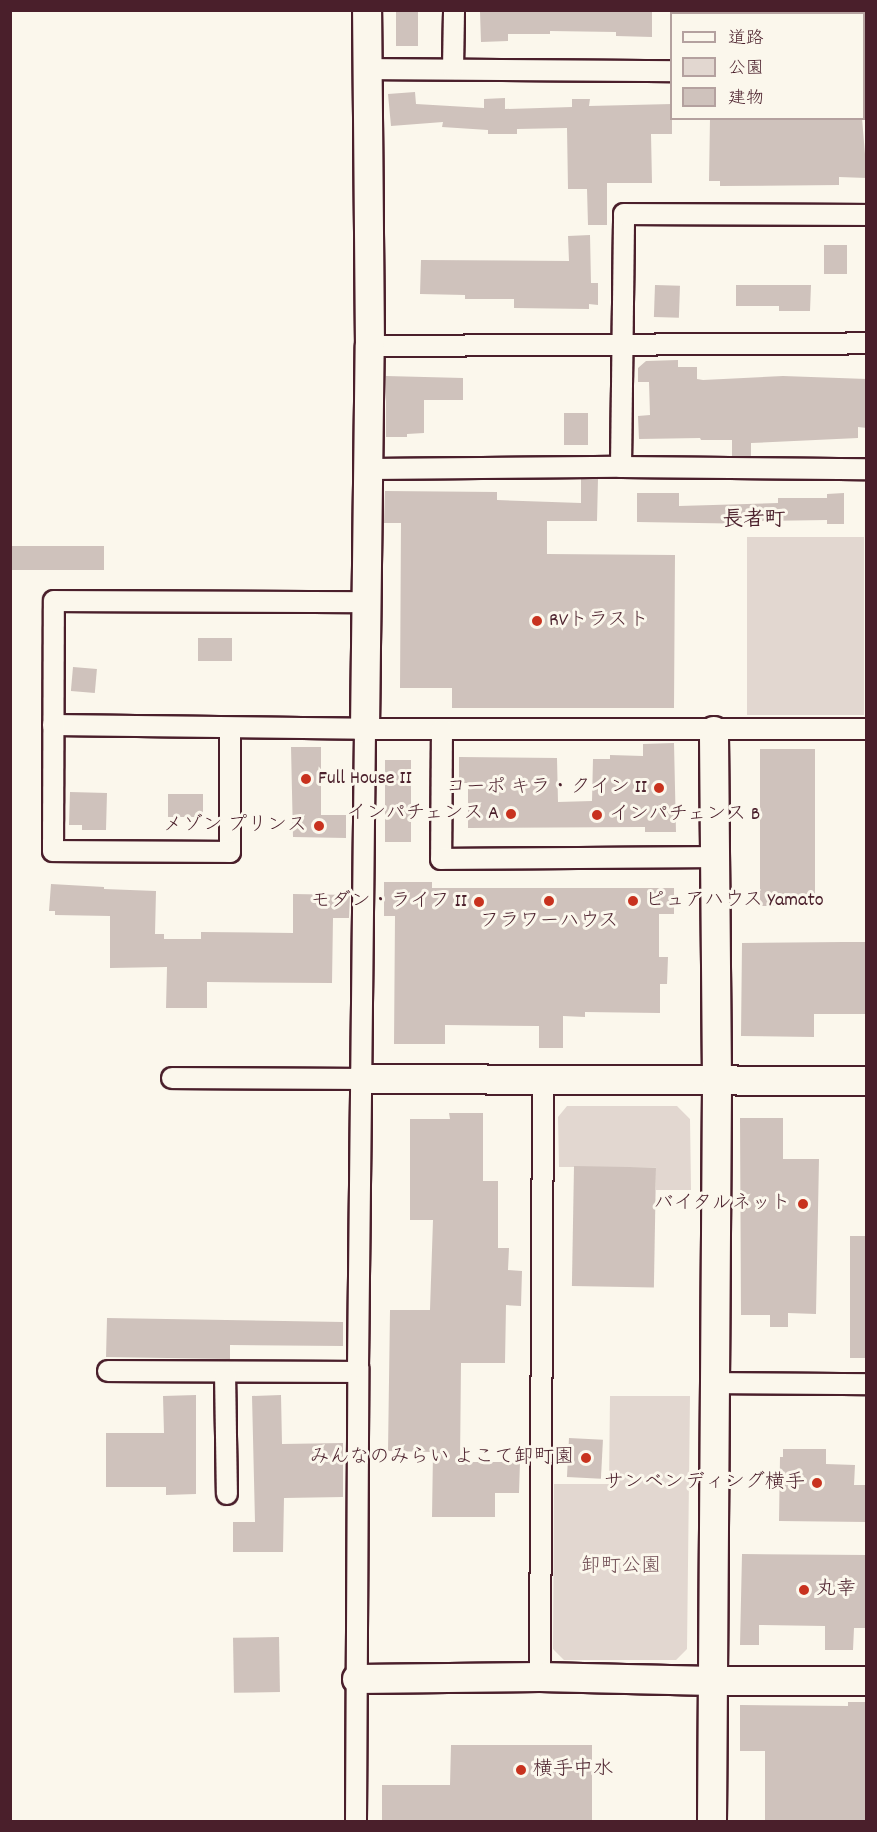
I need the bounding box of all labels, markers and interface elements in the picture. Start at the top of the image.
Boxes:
legend [670,12,865,120]
text: 道路 [728,27,764,52]
text: 公園 [728,57,764,82]
text: 建物 [728,87,764,112]
district label: 長者町 [723,508,785,534]
place label: RVトラスト [549,609,648,633]
marker: RVトラスト [530,614,544,628]
place label: Full House II [318,767,412,791]
marker: Full House II [299,772,313,786]
place label: コーポ キラ・クイン II [445,776,647,800]
marker: コーポ キラ・クイン II [652,781,666,795]
place label: インパチェンス A [344,802,499,826]
place label: インパチェンス B [609,803,763,827]
marker: インパチェンス A [504,807,518,821]
marker: インパチェンス B [590,808,604,822]
place label: メゾン プリンス [162,814,307,838]
marker: メゾン プリンス [312,819,326,833]
place label: ピュアハウス Yamato [645,889,826,913]
place label: モダン・ライフ II [310,890,467,914]
marker: フラワーハウス [542,894,556,908]
marker: ピュアハウス Yamato [626,894,640,908]
marker: モダン・ライフ II [472,895,486,909]
place label: フラワーハウス [479,910,619,934]
place label: バイタルネット [651,1192,791,1216]
marker: バイタルネット [796,1197,810,1211]
place label: みんなのみらい よこて卸町園 [309,1446,574,1470]
marker: みんなのみらい よこて卸町園 [579,1451,593,1465]
place label: サンベンディング横手 [605,1471,805,1495]
marker: サンベンディング横手 [810,1476,824,1490]
park label: 卸町公園 [581,1555,661,1579]
place label: 丸幸 [816,1578,856,1602]
marker: 丸幸 [797,1583,811,1597]
place label: 横手中水 [533,1758,613,1782]
marker: 横手中水 [514,1763,528,1777]

